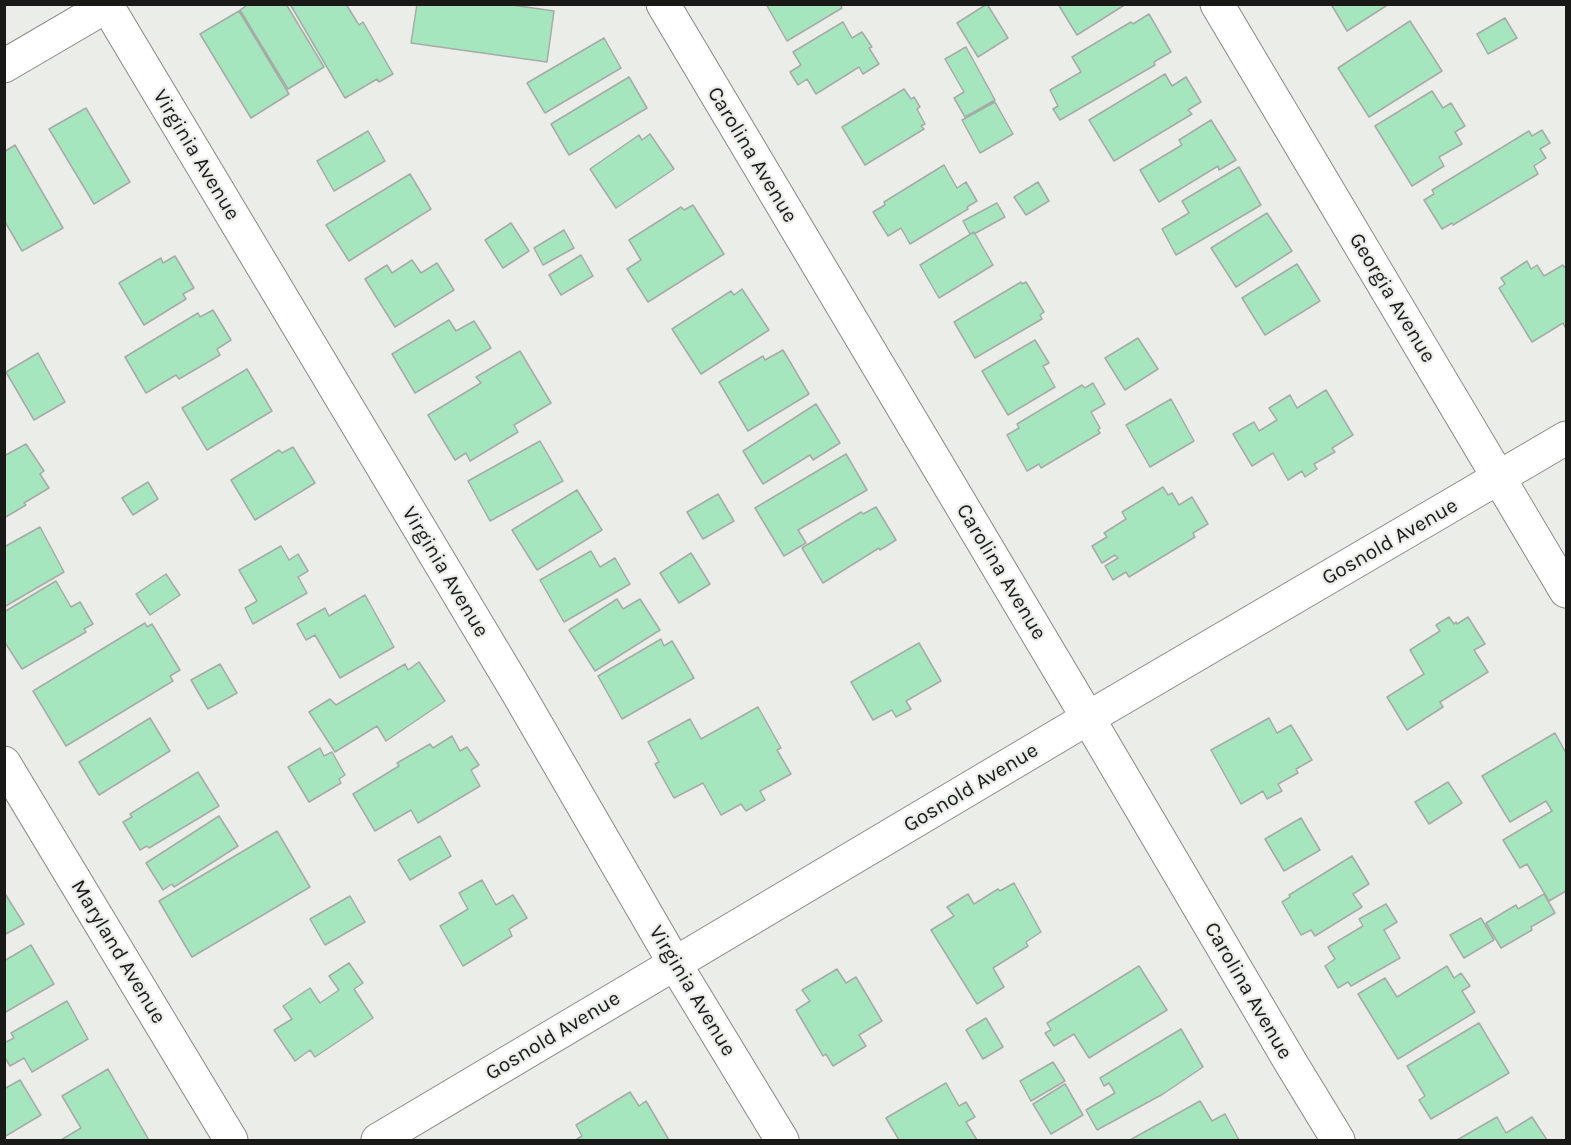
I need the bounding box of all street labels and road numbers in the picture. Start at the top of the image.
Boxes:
street label: Carolina Avenue [702,83,802,227]
street label: Virginia Avenue [147,85,245,225]
street label: Georgia Avenue [1343,229,1441,367]
street label: Gosnold Avenue [1318,493,1462,591]
street label: Carolina Avenue [951,500,1051,644]
street label: Virginia Avenue [396,502,494,642]
street label: Gosnold Avenue [899,738,1043,838]
street label: Maryland Avenue [65,875,171,1029]
street label: Carolina Avenue [1199,918,1297,1064]
street label: Virginia Avenue [643,921,741,1061]
street label: Gosnold Avenue [481,986,625,1086]

